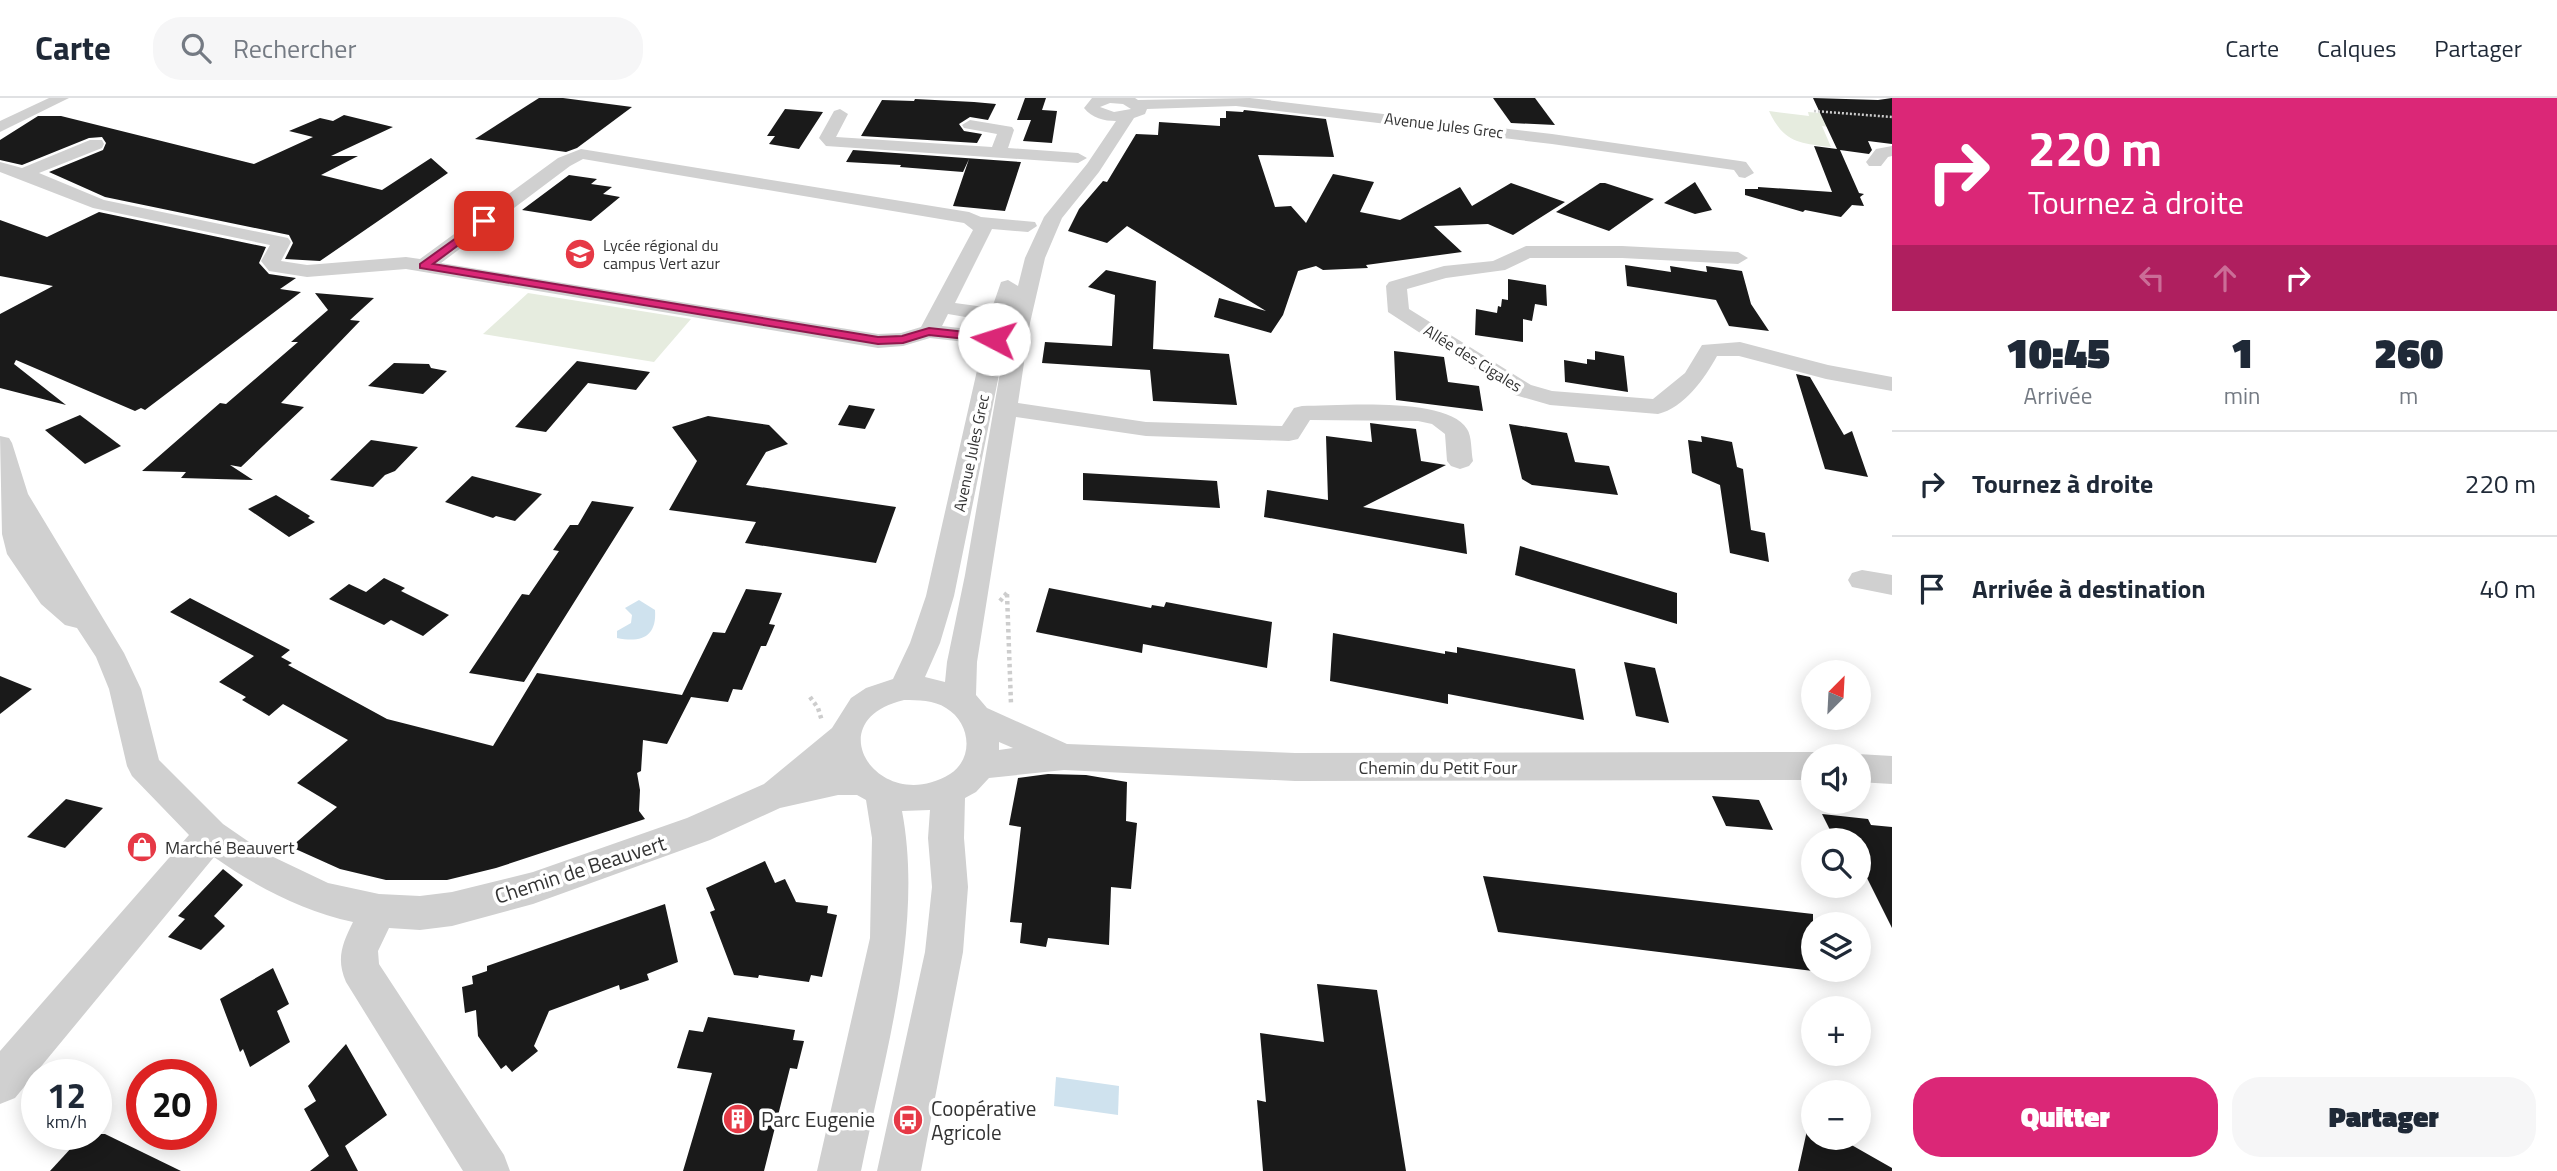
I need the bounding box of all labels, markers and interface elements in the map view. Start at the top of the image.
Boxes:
search box [153,17,643,80]
text: Carte [35,23,111,73]
icon: search [177,29,215,67]
text: Rechercher [233,29,356,68]
text: Carte [2225,30,2279,66]
text: Calques [2317,30,2396,66]
text: Partager [2434,30,2522,66]
street label: Avenue Jules Grec [1383,106,1505,144]
text: 220 m [2028,110,2162,185]
icon: right [1913,126,2004,217]
text: Tournez à droite [2028,178,2244,226]
pin [454,191,514,251]
icon: arrive [465,202,503,240]
place label: Lycée régional du campus Vert azur [603,233,721,275]
school or university icon: Lycée régional du campus Vert azur [563,237,597,271]
icon: left [2133,259,2171,297]
icon: ahead [2206,259,2244,297]
icon: right [2279,259,2317,297]
position arrow [957,302,1031,376]
street label: Allée des Cigales [1419,318,1527,398]
text: 10:45 [2006,320,2110,384]
text: 1 [2231,320,2254,384]
text: 260 [2374,320,2443,384]
text: Arrivée [2024,378,2092,413]
text: min [2224,378,2260,413]
text: m [2399,378,2418,413]
street label: Avenue Jules Grec [947,392,995,514]
text: Tournez à droite [1972,464,2153,503]
text: 220 m [2465,464,2536,503]
icon: right [1913,465,1951,503]
text: Arrivée à destination [1972,569,2206,608]
text: 40 m [2479,569,2536,608]
icon: arrive [1913,570,1951,608]
north arrow [1801,660,1871,730]
map controls [1801,660,1871,1150]
button: sound [1801,744,1871,814]
street label: Chemin du Petit Four [1359,754,1517,781]
street label: Chemin de Beauvert [490,826,670,912]
button: search [1801,828,1871,898]
shop icon: Marché Beauvert [125,830,159,864]
place label: Marché Beauvert [165,834,295,861]
button: layers [1801,912,1871,982]
button: + [1801,996,1871,1066]
speed limit sign: 20 [126,1059,217,1150]
text: 12 [47,1068,86,1122]
button: Quitter [1913,1077,2218,1157]
button: Partager [2232,1077,2536,1157]
button: − [1801,1080,1871,1150]
place label: Coopérative Agricole [931,1092,1036,1148]
building icon: Parc Eugenie [721,1102,755,1136]
place label: Parc Eugenie [761,1103,875,1135]
bus stop icon: Coopérative Agricole [891,1103,925,1137]
text: km/h [46,1108,87,1135]

